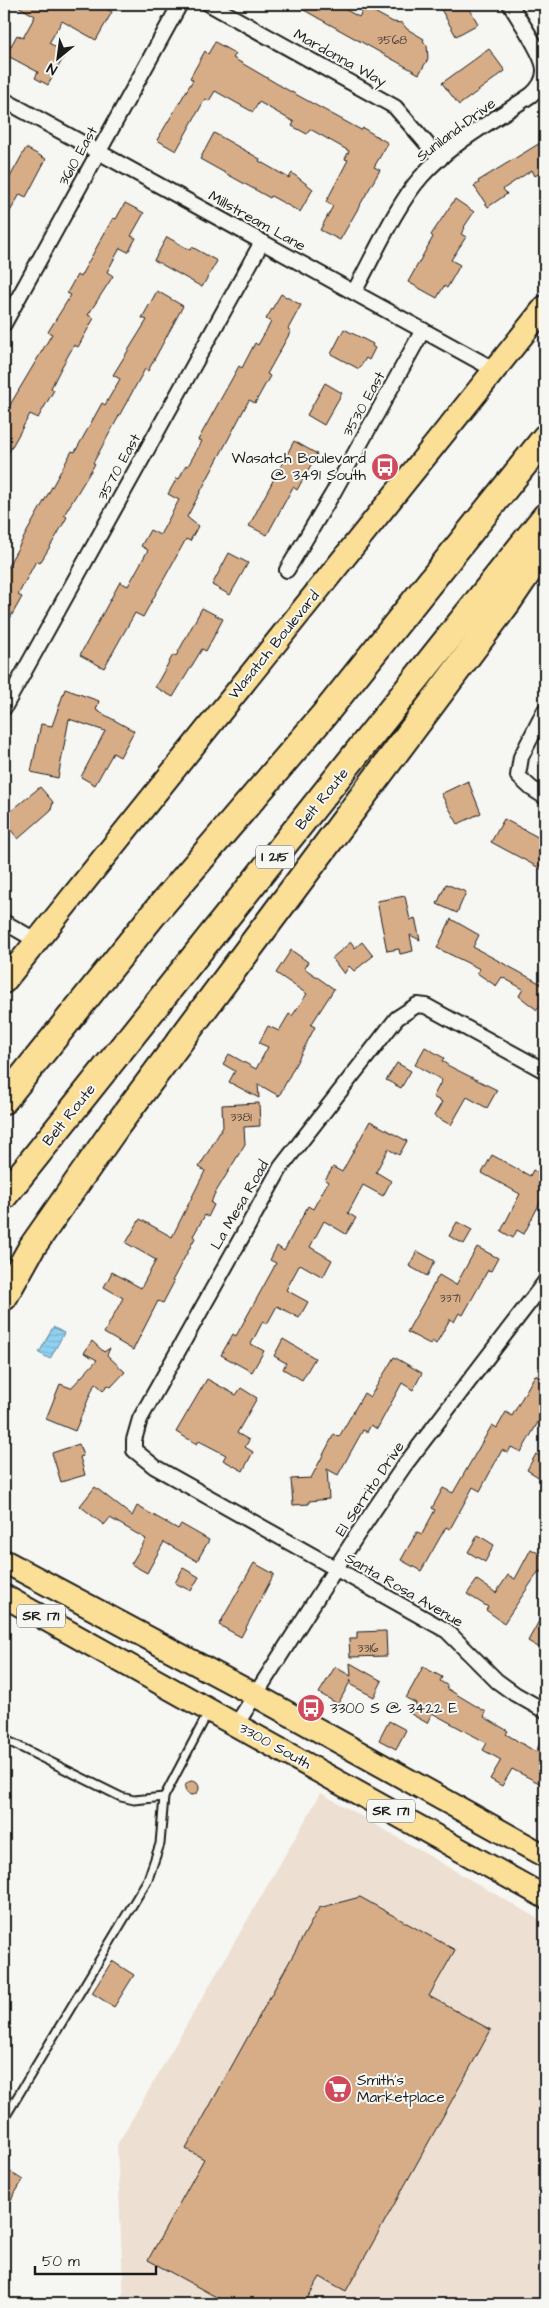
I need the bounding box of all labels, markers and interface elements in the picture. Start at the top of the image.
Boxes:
street label: Mardonna Way [289,24,390,93]
north arrow [32,32,82,82]
house number: 3568 [377,32,407,49]
text: N [43,58,61,79]
street label: Suniland Drive [412,93,500,167]
street label: 3610 East [53,123,103,189]
street label: Millstream Lane [205,186,309,256]
street label: 3530 East [337,368,391,440]
street label: 3570 East [92,430,146,504]
place label: Wasatch Boulevard @ 3491 South [232,448,367,486]
bus stop icon: Wasatch Boulevard @ 3491 South [370,452,400,482]
street label: Wasatch Boulevard [224,586,325,704]
street label: Belt Route [291,764,353,834]
road number: I 215 [256,846,294,869]
street label: Belt Route [38,1080,100,1150]
house number: 3381 [230,1109,252,1126]
street label: La Mesa Road [206,1156,274,1254]
house number: 3371 [439,1290,461,1307]
street label: El Serrito Drive [330,1437,410,1541]
street label: Santa Rosa Avenue [341,1548,467,1632]
road number: SR 171 [17,1604,65,1628]
house number: 3316 [357,1640,379,1657]
bus stop icon: 3300 S @ 3422 E [296,1693,326,1723]
place label: 3300 S @ 3422 E [330,1698,458,1719]
street label: 3300 South [235,1718,315,1775]
road number: SR 171 [367,1800,415,1822]
place label: Smith's Marketplace [357,2070,445,2108]
supermarket icon: Smith's Marketplace [323,2074,353,2104]
scale bar [35,2243,156,2275]
text: 50 m [42,2251,80,2272]

